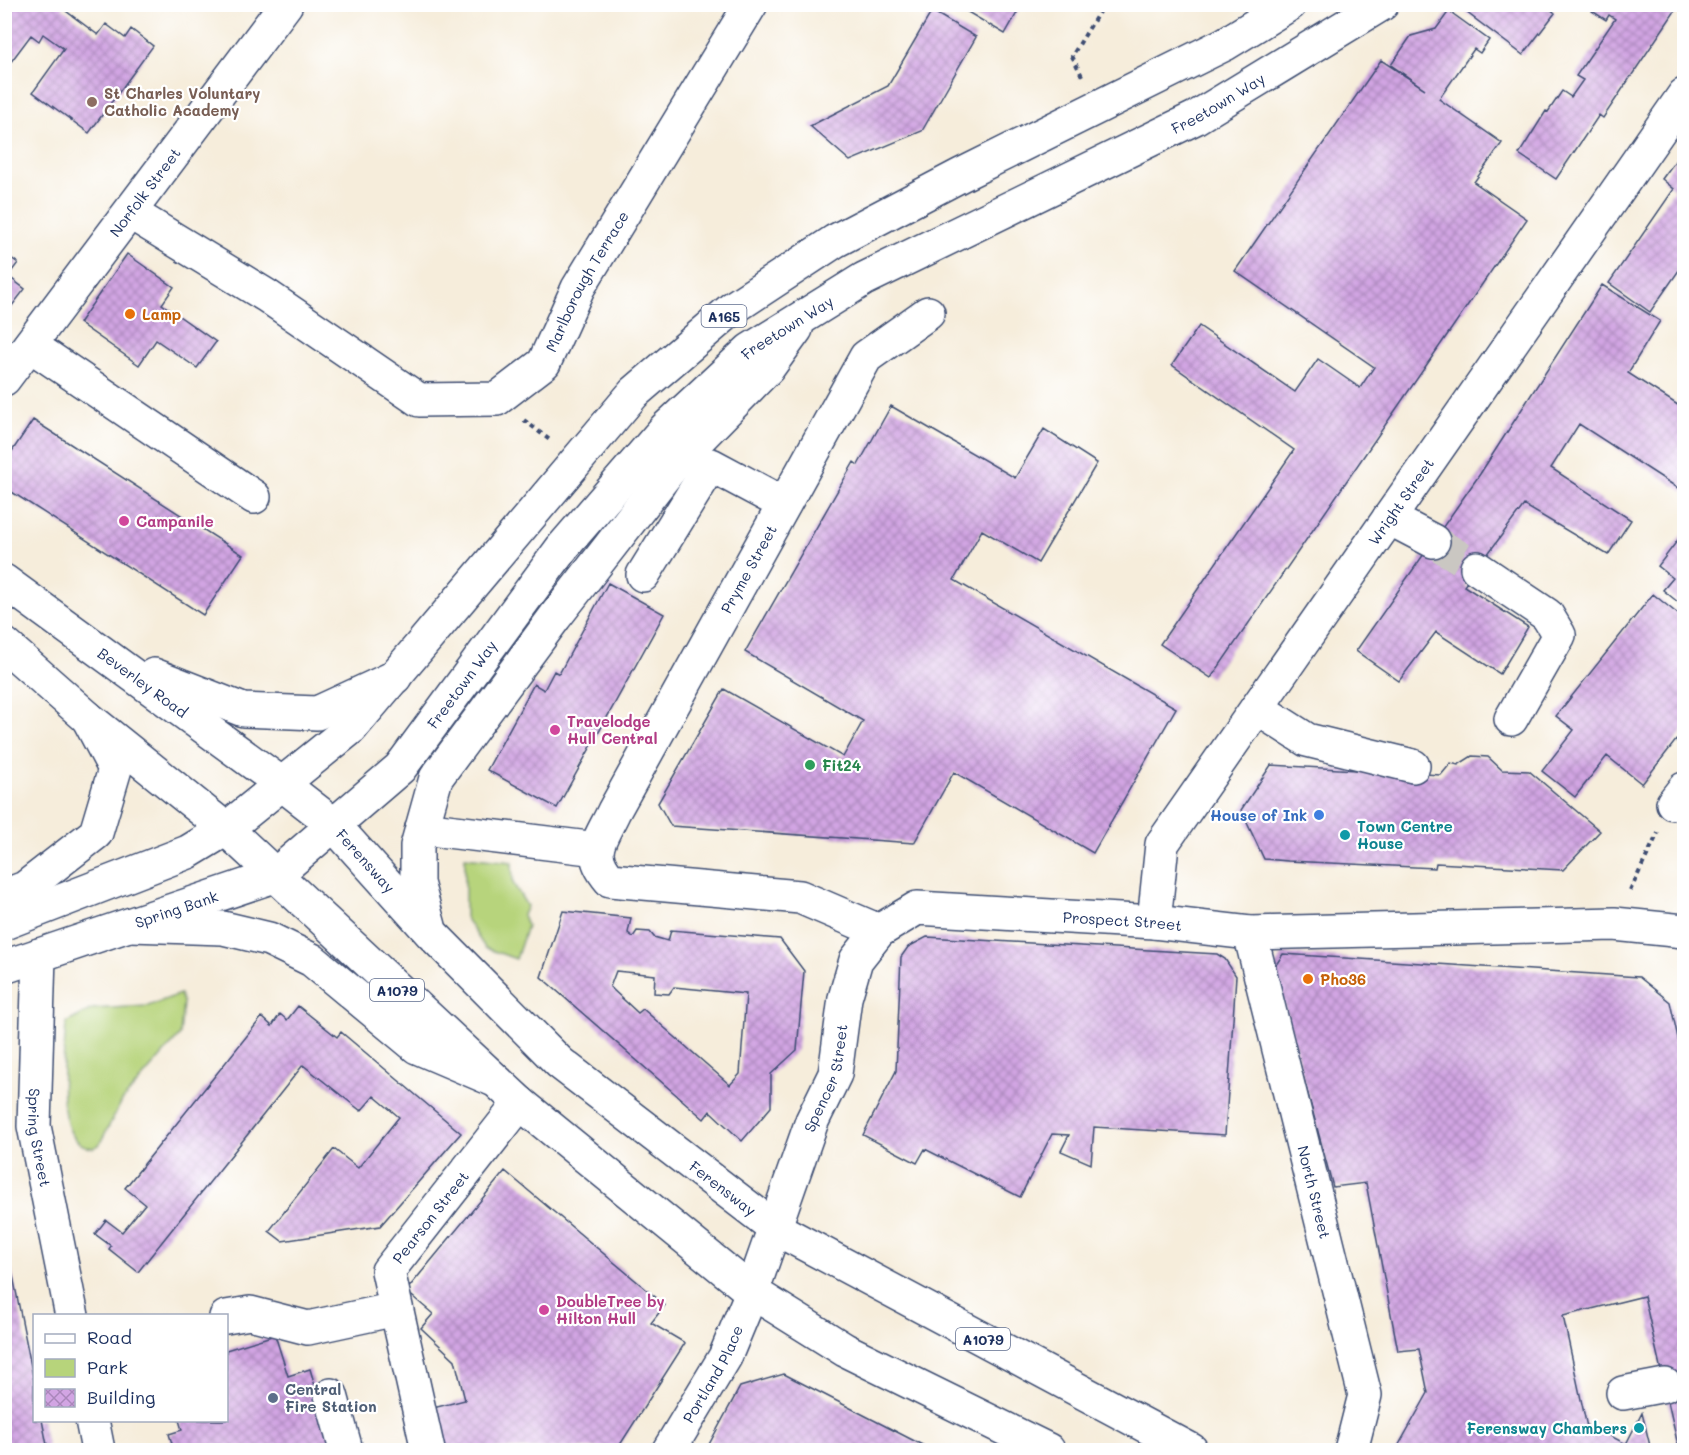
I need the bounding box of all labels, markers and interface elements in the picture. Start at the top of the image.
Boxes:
street label: Freetown Way [1168,68,1268,138]
place label: St Charles Voluntary Catholic Academy [104,83,260,120]
marker: St Charles Voluntary Catholic Academy [85,95,99,109]
street label: Norfolk Street [105,143,185,241]
street label: Marlborough Terrace [540,207,633,355]
street label: Freetown Way [736,291,837,364]
place label: Lamp [142,304,181,324]
road number: A165 [702,305,746,327]
marker: Lamp [123,307,137,321]
street label: Wright Street [1363,454,1438,549]
place label: Campanile [136,511,214,531]
marker: Campanile [117,514,131,528]
street label: Pryme Street [716,521,781,617]
street label: Freetown Way [422,636,501,732]
street label: Beverley Road [94,643,192,722]
place label: Travelodge Hull Central [567,711,658,748]
marker: Travelodge Hull Central [548,723,562,737]
place label: Fit24 [822,755,862,775]
marker: Fit24 [803,758,817,772]
place label: House of Ink [1210,805,1307,825]
marker: House of Ink [1312,808,1326,822]
place label: Town Centre House [1357,816,1453,853]
street label: Ferensway [332,825,400,897]
marker: Town Centre House [1338,828,1352,842]
street label: Spring Bank [132,886,221,932]
street label: Prospect Street [1062,907,1183,935]
place label: Pho36 [1320,969,1366,989]
marker: Pho36 [1301,972,1315,986]
road number: A1079 [370,979,424,1001]
street label: Spencer Street [799,1023,851,1135]
street label: Spring Street [24,1088,56,1188]
street label: North Street [1293,1143,1336,1241]
street label: Ferensway [686,1156,761,1220]
street label: Pearson Street [388,1167,473,1267]
place label: DoubleTree by Hilton Hull [556,1291,665,1328]
marker: DoubleTree by Hilton Hull [537,1303,551,1317]
legend [33,1314,228,1422]
street label: Portland Place [678,1322,747,1426]
text: Road [87,1325,132,1349]
road number: A1079 [956,1328,1010,1350]
text: Park [87,1355,128,1379]
place label: Central Fire Station [285,1379,377,1416]
text: Building [87,1385,155,1409]
marker: Central Fire Station [266,1391,280,1405]
place label: Ferensway Chambers [1466,1418,1627,1438]
marker: Ferensway Chambers [1632,1421,1646,1435]

